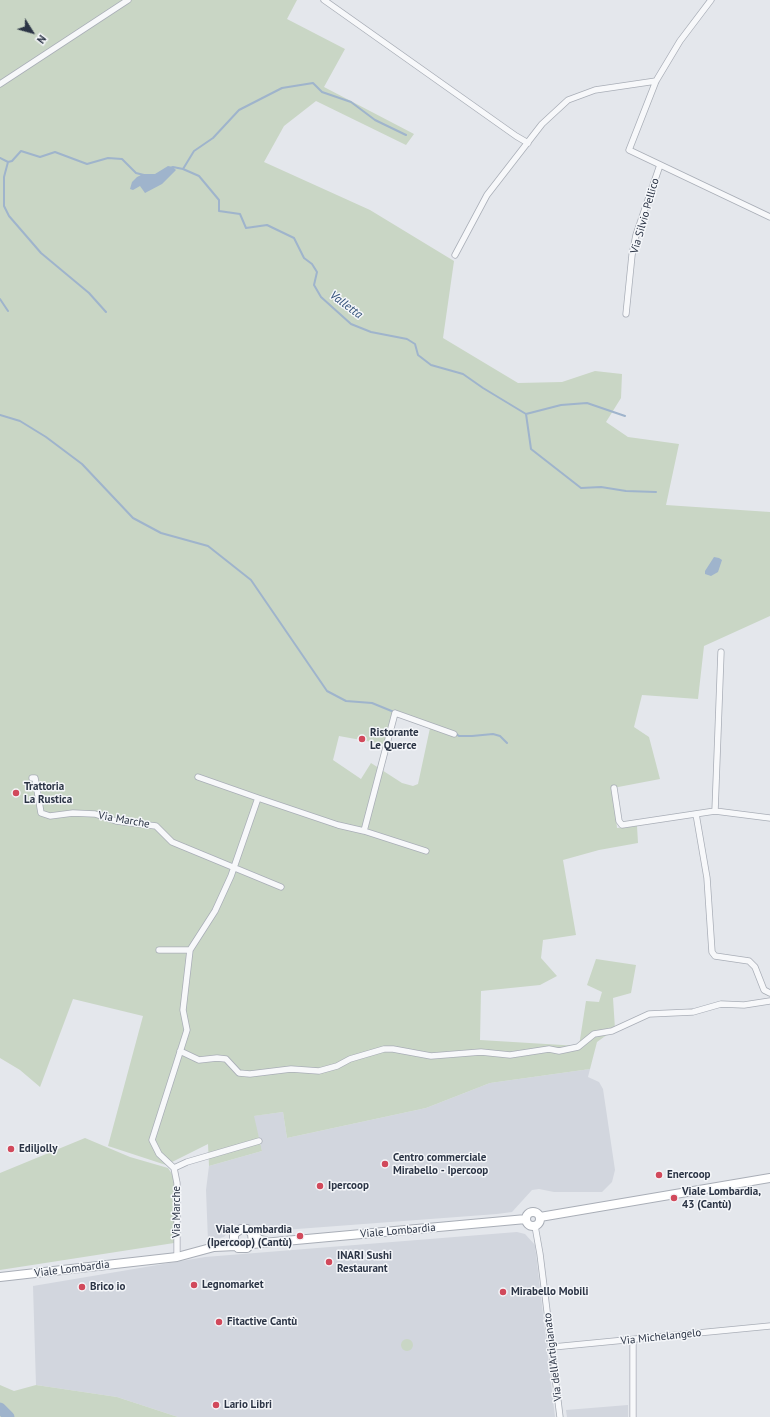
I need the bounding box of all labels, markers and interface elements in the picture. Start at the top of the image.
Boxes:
north arrow [12,12,52,52]
text: N [34,32,49,46]
street label: Via Silvio Pellico [628,177,662,255]
water label: Valletta [327,288,365,322]
place label: Ristorante Le Querce [370,726,419,752]
marker: Ristorante Le Querce [357,734,367,744]
place label: Trattoria La Rustica [24,780,72,806]
marker: Trattoria La Rustica [11,788,21,798]
street label: Via Marche [97,809,151,831]
place label: Ediljolly [19,1142,57,1156]
marker: Ediljolly [6,1144,16,1154]
place label: Centro commerciale Mirabello - Ipercoop [393,1151,488,1177]
marker: Centro commerciale Mirabello - Ipercoop [380,1159,390,1169]
place label: Enercoop [667,1168,711,1182]
marker: Enercoop [654,1170,664,1180]
place label: Ipercoop [328,1179,369,1193]
marker: Ipercoop [315,1181,325,1191]
place label: Viale Lombardia, 43 (Cantù) [682,1185,761,1211]
street label: Via Marche [170,1186,184,1238]
marker: Viale Lombardia, 43 (Cantù) [669,1193,679,1203]
street label: Viale Lombardia [360,1221,436,1241]
place label: Viale Lombardia (Ipercoop) (Cantù) [207,1223,292,1249]
marker: Viale Lombardia (Ipercoop) (Cantù) [295,1231,305,1241]
place label: INARI Sushi Restaurant [337,1249,392,1275]
marker: INARI Sushi Restaurant [324,1257,334,1267]
street label: Viale Lombardia [34,1258,110,1280]
place label: Legnomarket [202,1278,263,1292]
place label: Brico io [90,1280,125,1294]
marker: Legnomarket [189,1280,199,1290]
marker: Brico io [77,1282,87,1292]
place label: Mirabello Mobili [511,1285,588,1299]
marker: Mirabello Mobili [498,1287,508,1297]
street label: Via dell'Artigianato [541,1312,565,1402]
place label: Fitactive Cantù [227,1315,297,1329]
marker: Fitactive Cantù [214,1317,224,1327]
street label: Via Michelangelo [620,1326,702,1348]
place label: Lario Libri [224,1398,272,1412]
marker: Lario Libri [211,1400,221,1410]

